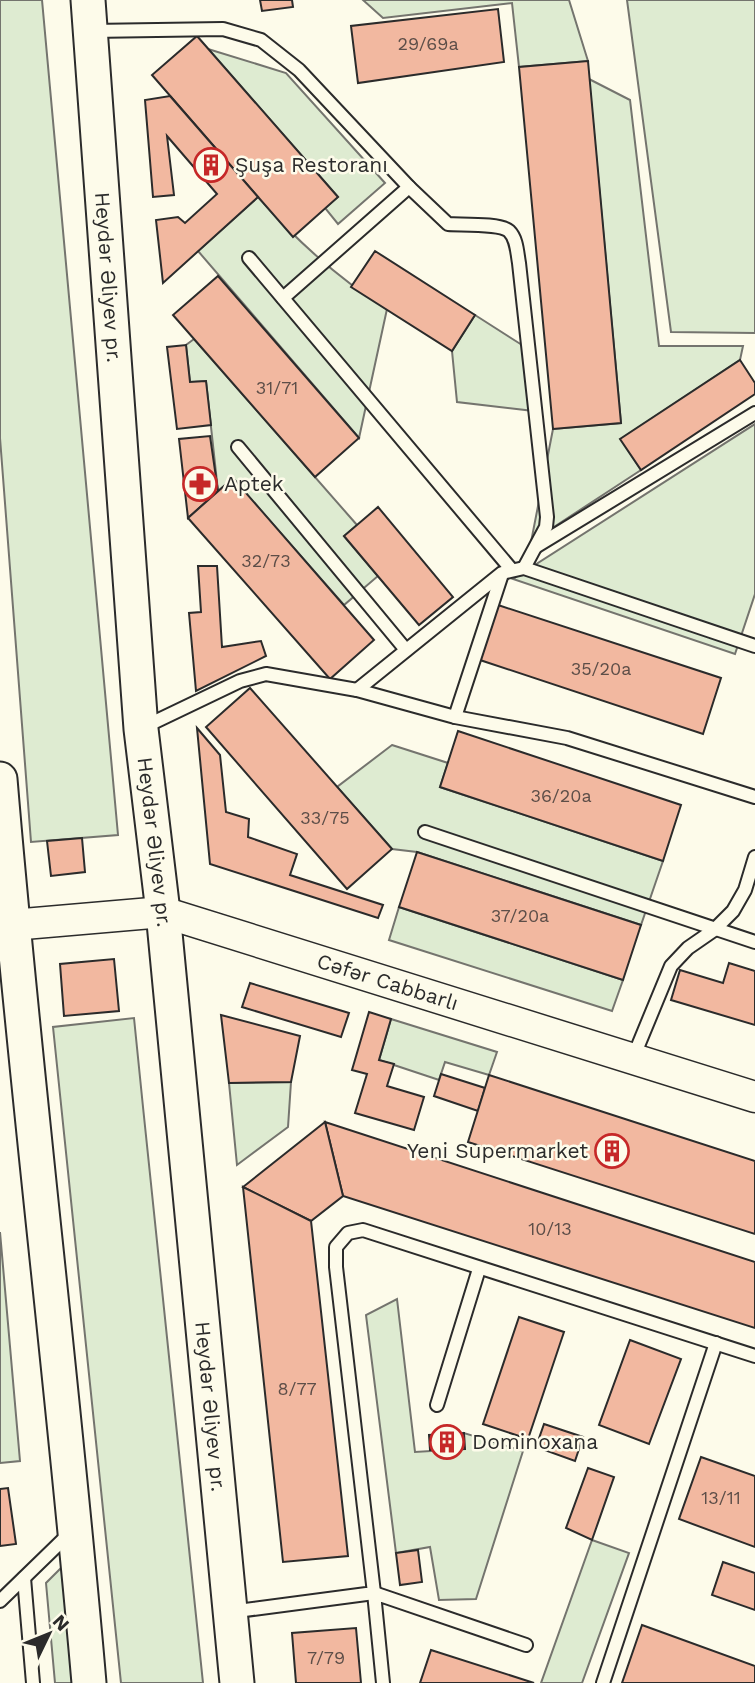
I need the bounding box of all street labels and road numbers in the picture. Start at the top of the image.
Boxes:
street label: Heydər Əliyev pr. [90,191,127,363]
street label: Heydər Əliyev pr. [132,756,177,928]
street label: Cəfər Cabbarlı [314,948,462,1016]
street label: Heydər Əliyev pr. [190,1320,232,1493]

